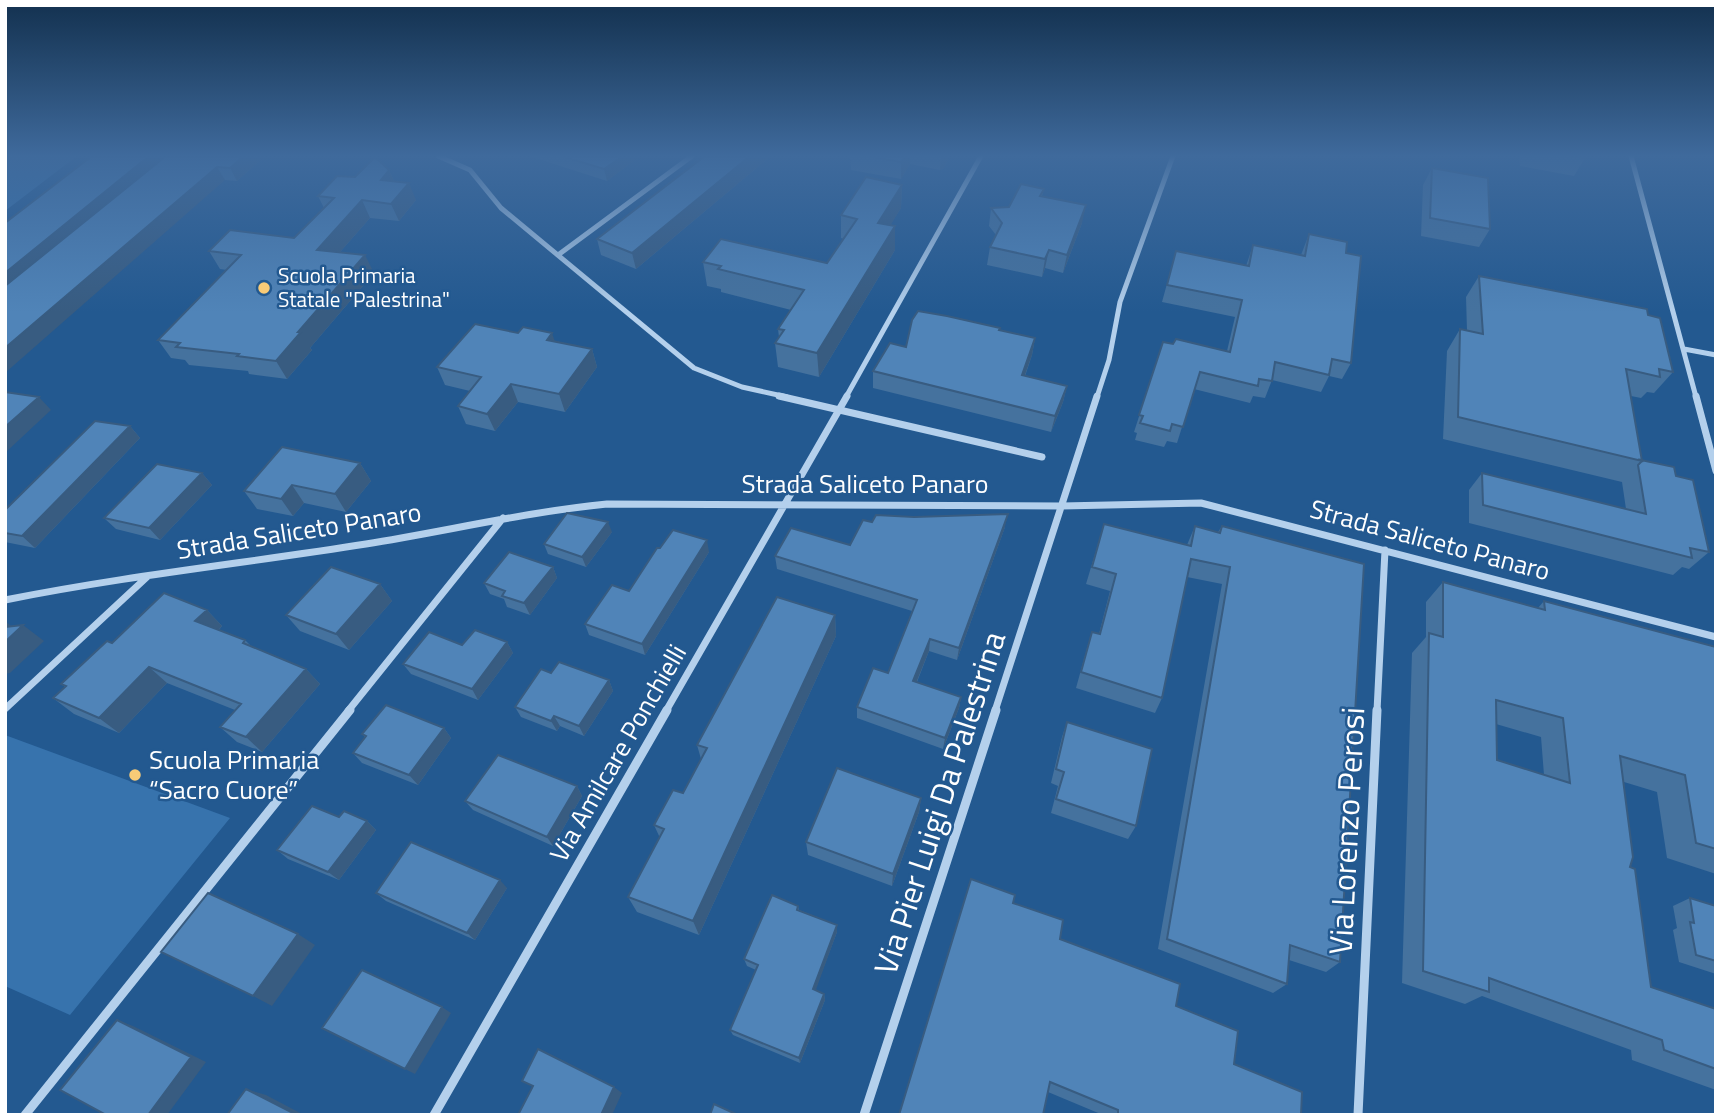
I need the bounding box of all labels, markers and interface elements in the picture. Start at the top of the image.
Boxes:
place label: Scuola Primaria Statale "Palestrina" [278,259,450,315]
marker: Scuola Primaria Statale "Palestrina" [256,280,272,296]
street label: Strada Saliceto Panaro [742,464,988,503]
street label: Strada Saliceto Panaro [1306,489,1554,590]
street label: Strada Saliceto Panaro [174,492,424,569]
street label: Via Pier Luigi Da Palestrina [861,625,1017,980]
street label: Via Amilcare Ponchielli [539,637,696,869]
street label: Via Lorenzo Perosi [1316,706,1376,956]
place label: Scuola Primaria “Sacro Cuore” [149,740,319,809]
marker: Scuola Primaria “Sacro Cuore” [127,767,143,783]

